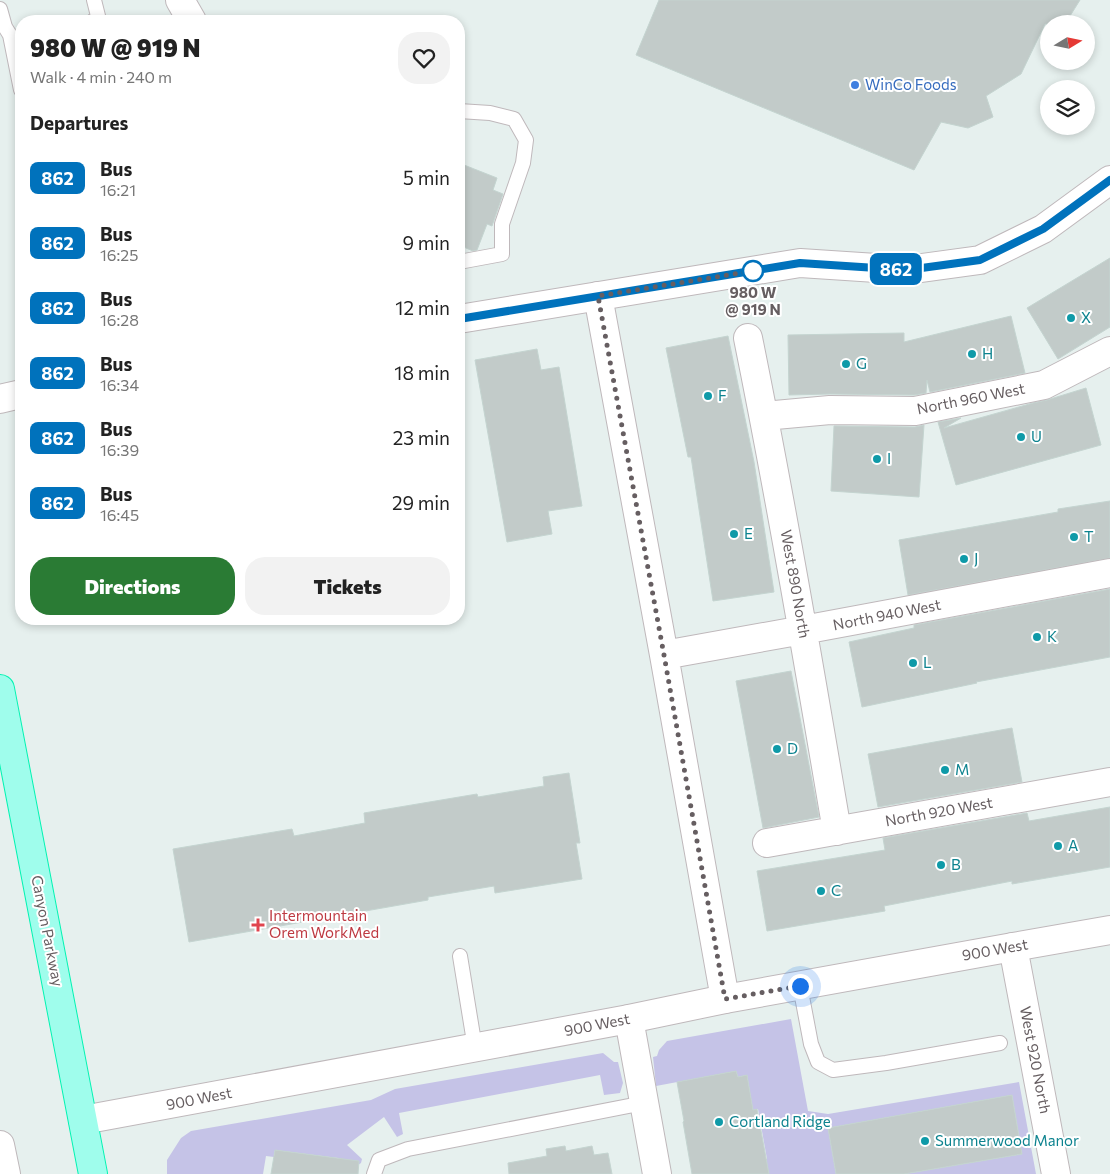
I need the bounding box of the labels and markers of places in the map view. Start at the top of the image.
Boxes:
place label: WinCo Foods [865,75,957,93]
marker: WinCo Foods [849,79,861,91]
marker: 980 W @ 919 N [742,260,764,282]
place label: 980 W @ 919 N [725,283,781,318]
place label: X [1081,308,1091,326]
marker: X [1065,312,1077,324]
place label: H [982,344,993,362]
marker: H [966,348,978,360]
place label: G [856,354,867,372]
marker: G [840,358,852,370]
place label: F [718,386,727,404]
marker: F [702,390,714,402]
place label: U [1031,427,1042,445]
marker: U [1015,431,1027,443]
place label: I [887,449,891,467]
marker: I [871,453,883,465]
place label: E [744,524,753,542]
place label: T [1084,527,1094,545]
marker: E [728,528,740,540]
marker: T [1068,531,1080,543]
place label: J [974,549,978,567]
marker: J [958,553,970,565]
place label: K [1047,627,1057,645]
marker: K [1031,631,1043,643]
place label: L [923,653,932,671]
marker: L [907,657,919,669]
place label: D [787,739,798,757]
marker: D [771,743,783,755]
place label: M [955,760,969,778]
marker: M [939,764,951,776]
place label: A [1068,836,1078,854]
marker: A [1052,840,1064,852]
place label: B [951,855,961,873]
marker: B [935,859,947,871]
place label: C [831,881,841,899]
marker: C [815,885,827,897]
place label: Intermountain Orem WorkMed [269,906,379,941]
marker: Intermountain Orem WorkMed [251,918,265,932]
place label: Cortland Ridge [729,1112,831,1130]
marker: Cortland Ridge [713,1116,725,1128]
place label: Summerwood Manor [935,1131,1079,1149]
marker: Summerwood Manor [919,1135,931,1147]

